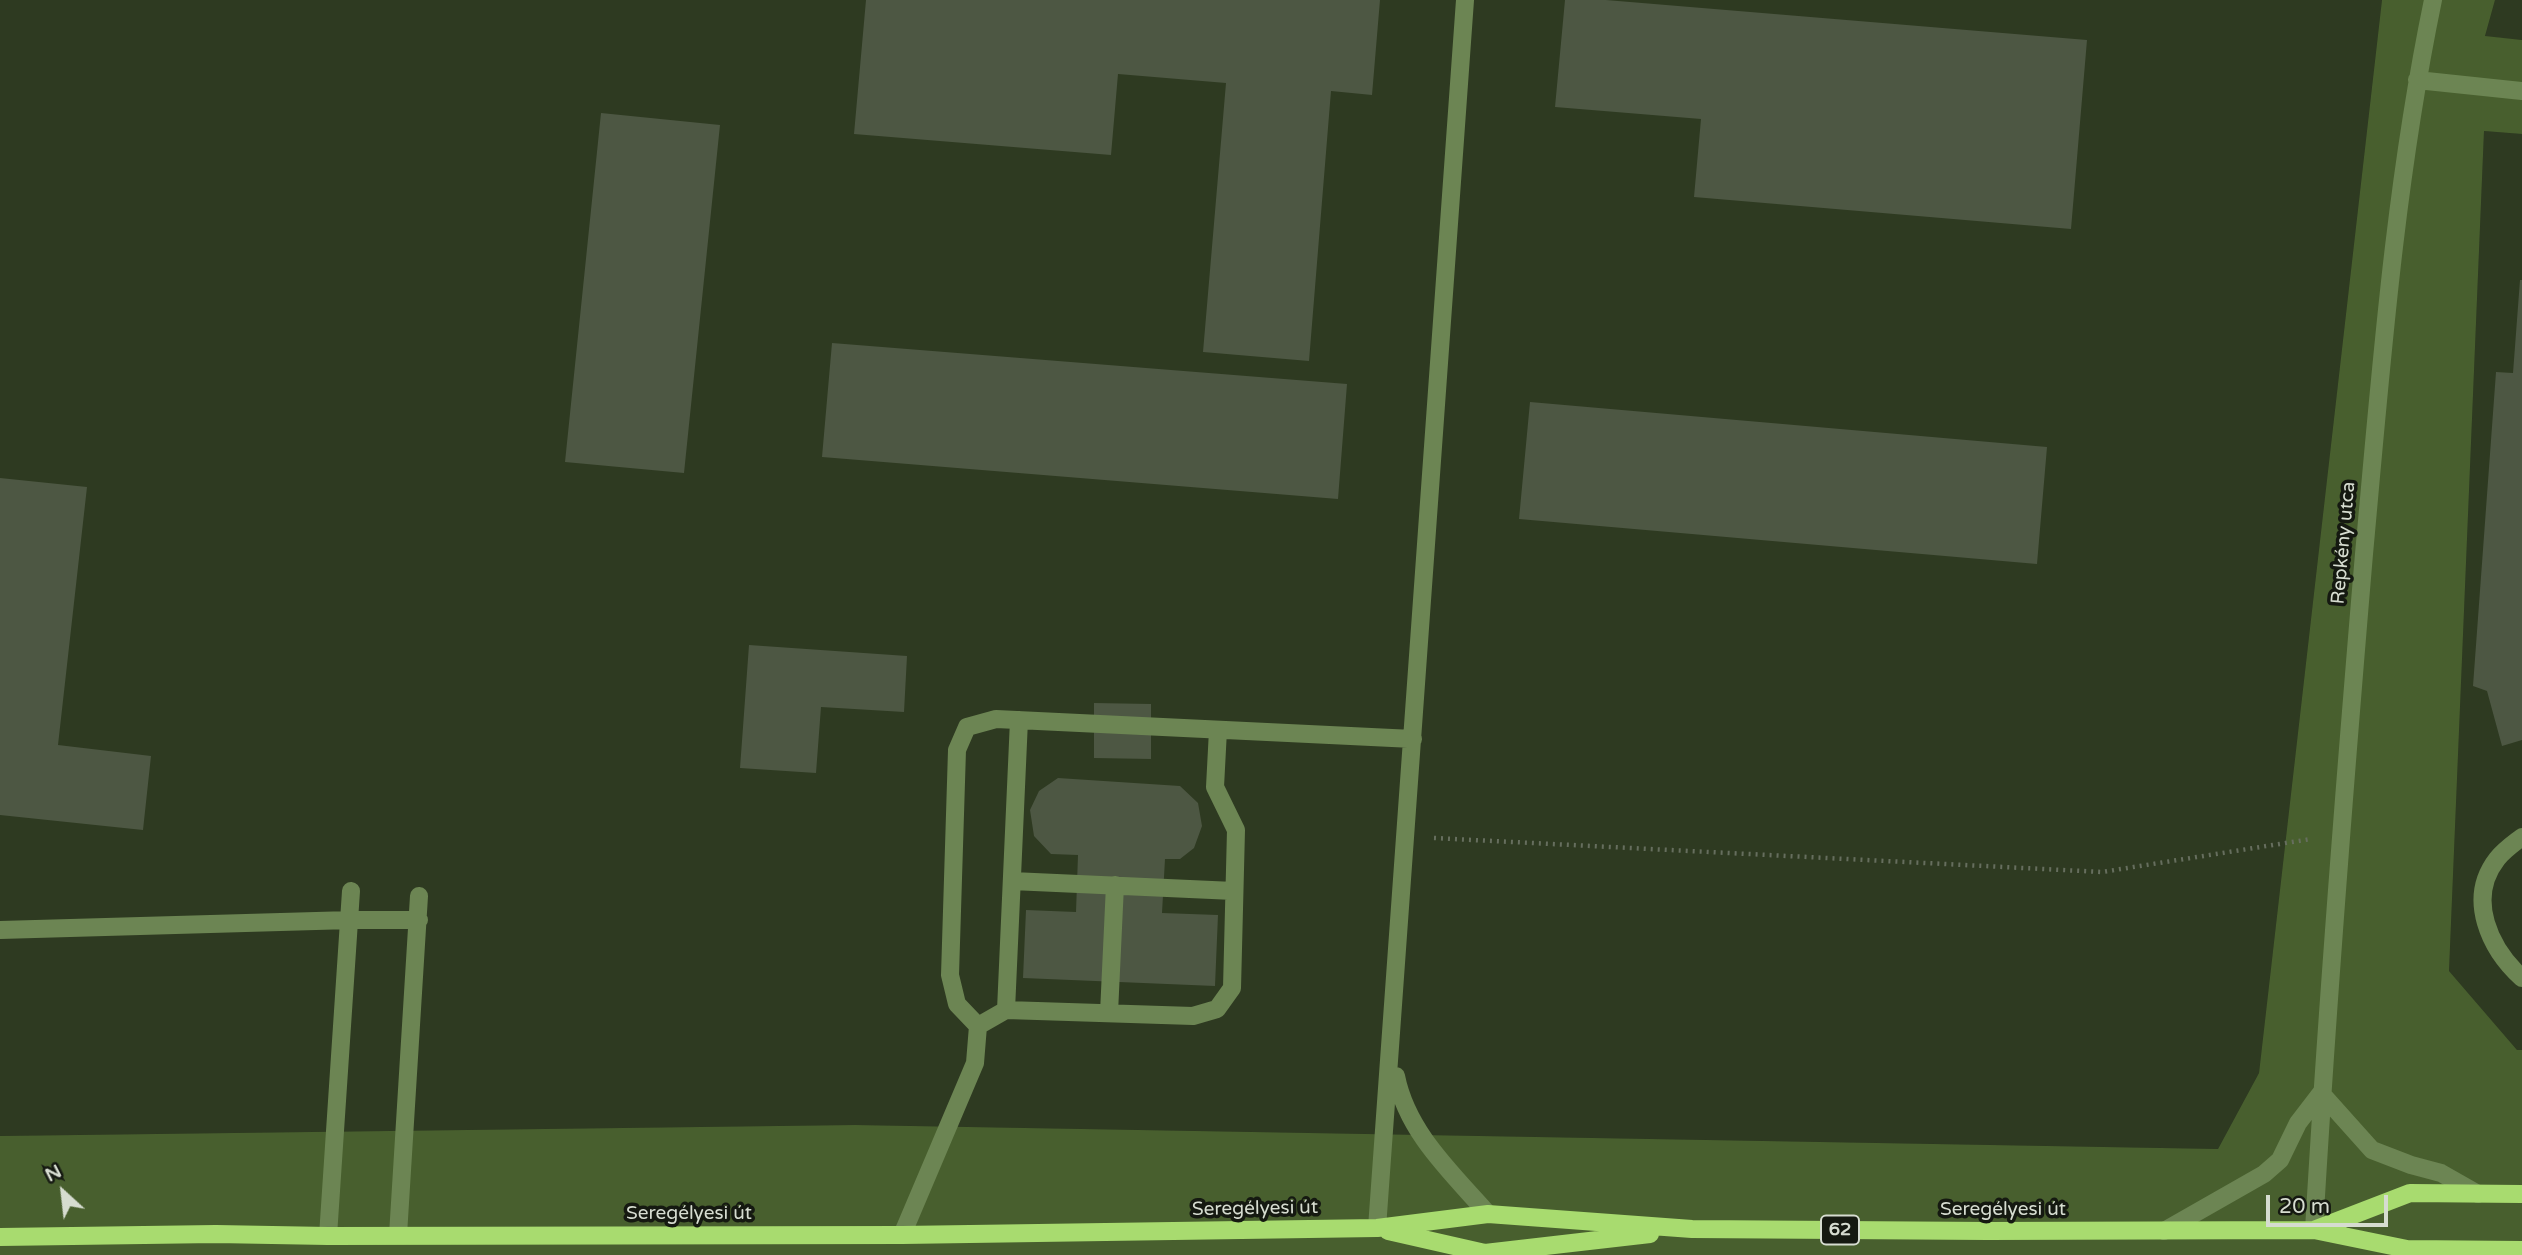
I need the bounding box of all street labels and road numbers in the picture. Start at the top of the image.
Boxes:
street label: Repkény utca [2327,481,2361,605]
street label: Seregélyesi út [1192,1197,1318,1221]
street label: Seregélyesi út [1940,1199,2066,1221]
street label: Seregélyesi út [626,1203,752,1225]
road number: 62 [1821,1216,1859,1245]

